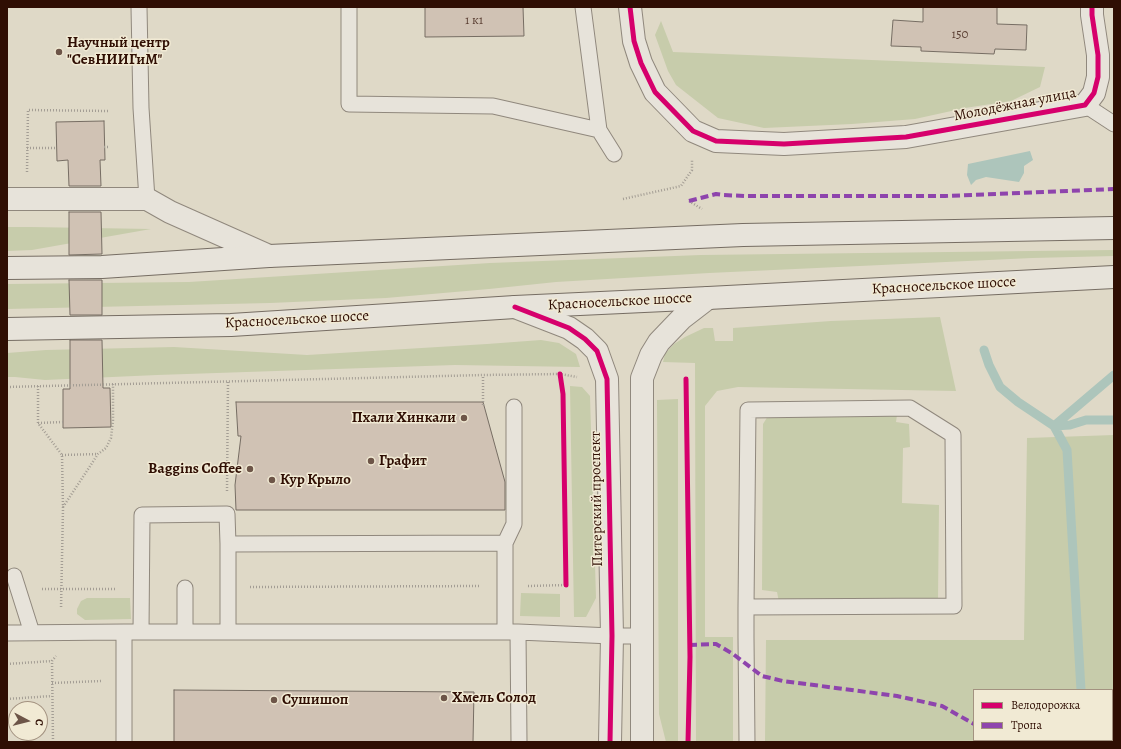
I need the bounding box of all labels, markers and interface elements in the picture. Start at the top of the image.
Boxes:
house number: 1 к1 [465,13,483,29]
house number: 150 [952,27,968,43]
place label: Научный центр "СевНИИГиМ" [67,34,170,69]
marker: Научный центр "СевНИИГиМ" [54,47,64,57]
street label: Молодёжная улица [952,84,1078,126]
street label: Красносельское шоссе [871,273,1017,299]
street label: Красносельское шоссе [547,289,693,315]
street label: Красносельское шоссе [224,307,370,333]
place label: Пхали Хинкали [352,409,456,427]
marker: Пхали Хинкали [459,413,469,423]
street label: Питерский проспект [587,431,607,567]
place label: Графит [379,452,427,470]
marker: Графит [366,456,376,466]
place label: Baggins Coffee [148,460,242,478]
marker: Baggins Coffee [245,464,255,474]
place label: Кур Крыло [280,471,351,489]
marker: Кур Крыло [267,475,277,485]
place label: Хмель Солод [452,689,536,707]
legend [973,689,1113,741]
place label: Сушишоп [282,691,348,709]
marker: Хмель Солод [439,693,449,703]
marker: Сушишоп [269,695,279,705]
text: Велодорожка [1011,697,1080,713]
north arrow [8,701,48,741]
text: Тропа [1011,717,1042,733]
text: С [32,718,47,727]

